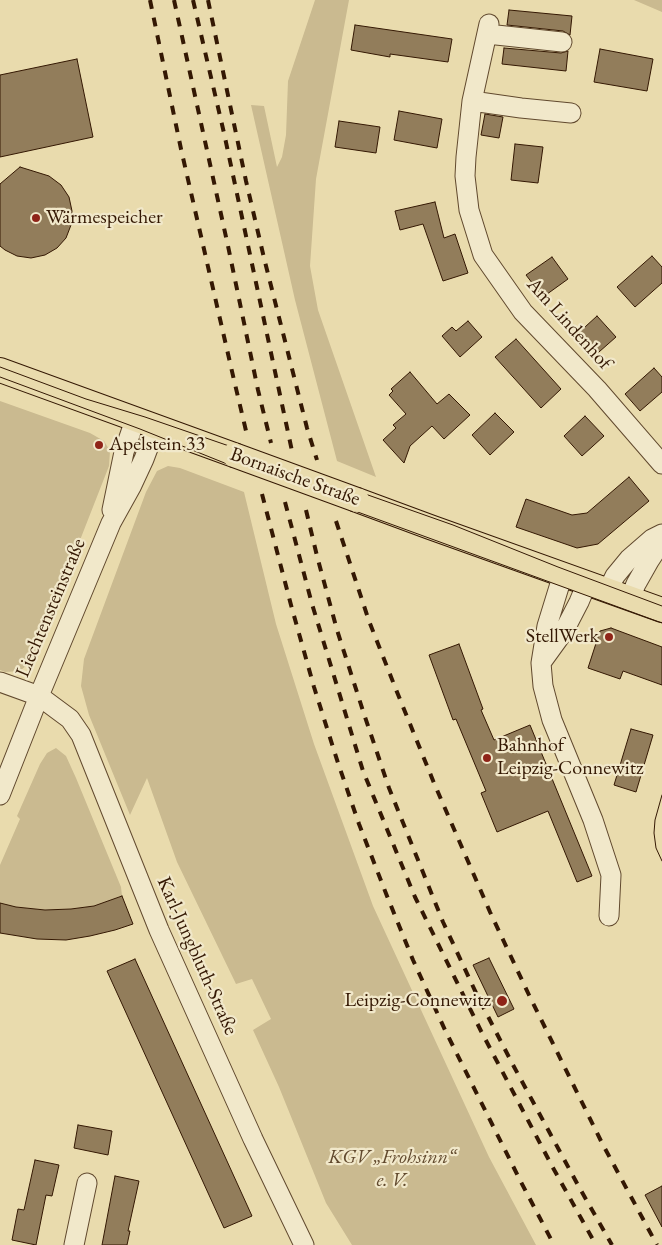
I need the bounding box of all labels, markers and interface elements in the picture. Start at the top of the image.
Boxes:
place label: Wärmespeicher [46,206,163,230]
marker: Wärmespeicher [30,212,42,224]
street label: Am Lindenhof [521,273,617,375]
place label: Apelstein 33 [109,433,205,457]
marker: Apelstein 33 [93,439,105,451]
street label: Bornaische Straße [227,442,363,512]
street label: Liechtensteinstraße [11,535,91,681]
place label: StellWerk [526,625,599,649]
marker: StellWerk [603,631,615,643]
place label: Bahnhof Leipzig-Connewitz [497,734,644,781]
marker: Bahnhof Leipzig-Connewitz [481,752,493,764]
street label: Karl-Jungbluth-Straße [151,873,243,1039]
place label: Leipzig-Connewitz [344,989,491,1013]
marker: Leipzig-Connewitz [495,994,509,1008]
park label: KGV „Frohsinn“ e. V. [328,1146,456,1193]

